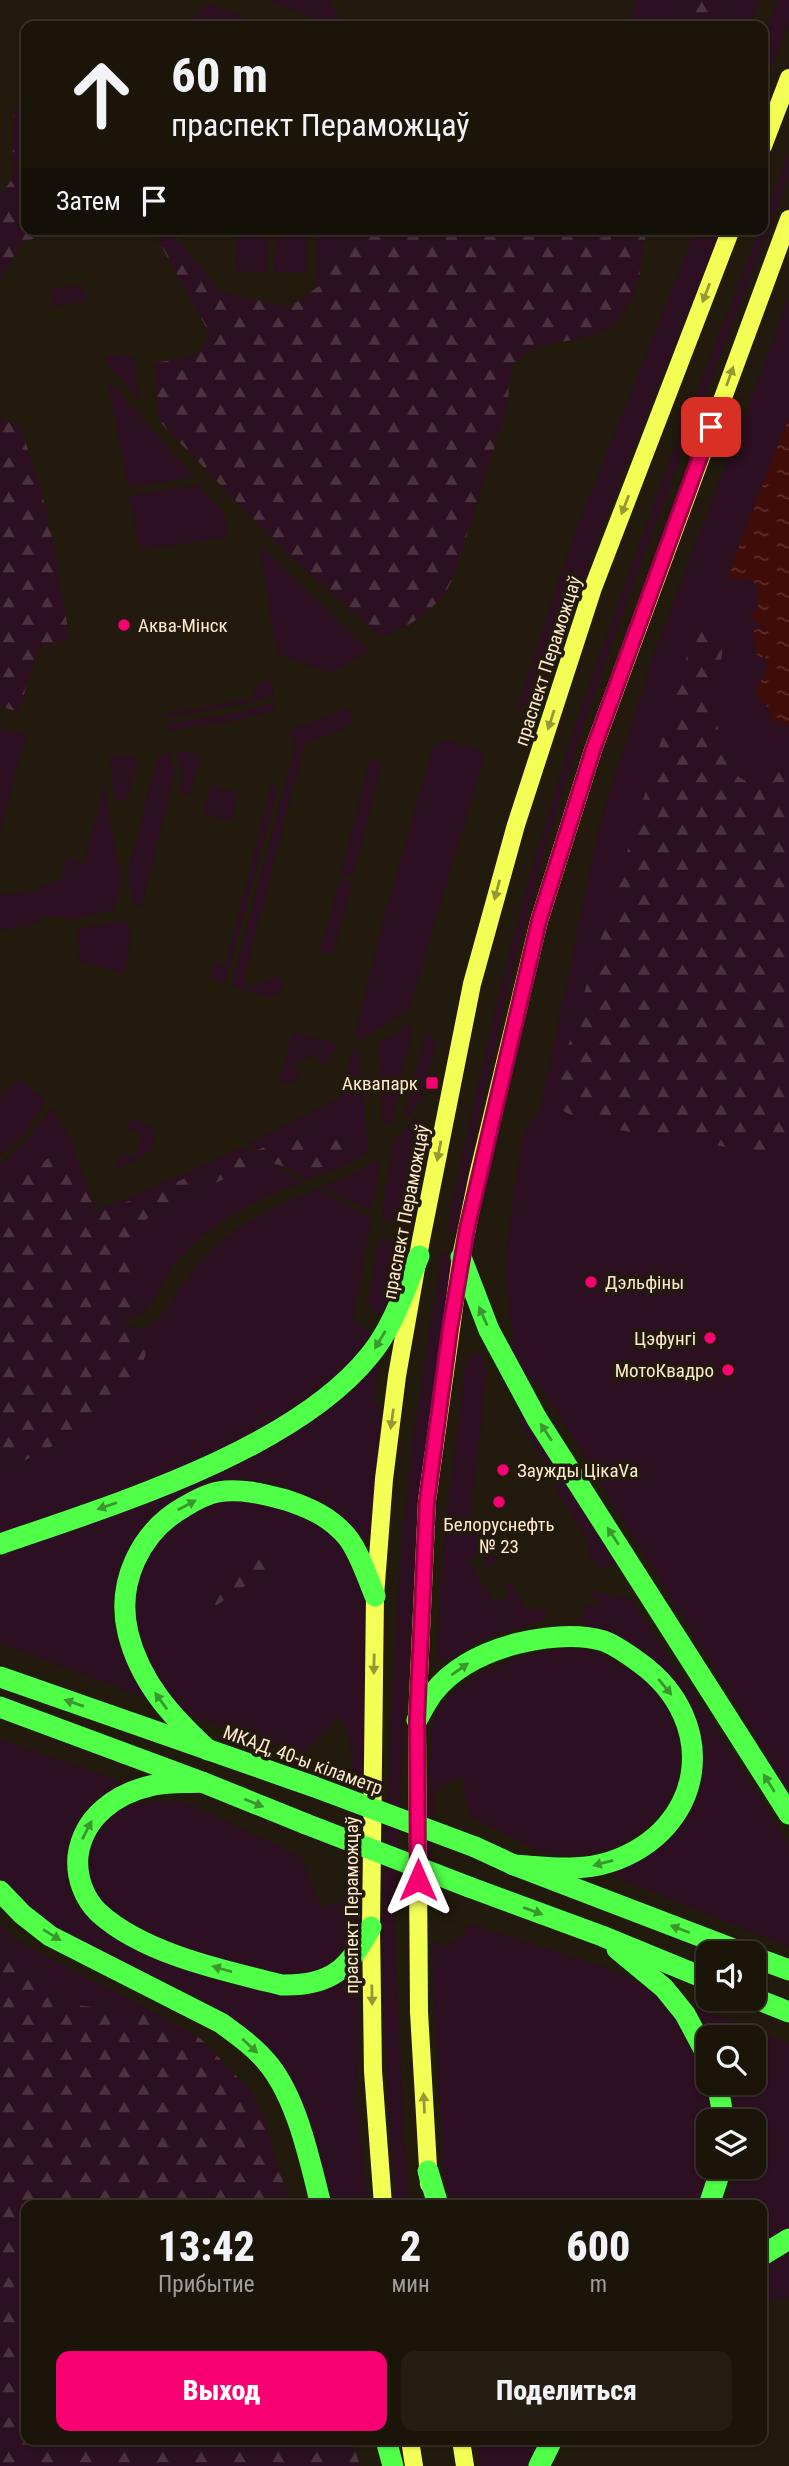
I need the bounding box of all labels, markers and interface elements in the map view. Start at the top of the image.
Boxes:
text: 60 m [171,47,268,104]
icon: ahead [56,49,147,140]
text: праспект Пераможцаў [171,106,470,144]
icon: arrive [135,182,173,220]
text: Затем [56,186,121,216]
one-way arrow [701,283,712,304]
one-way arrow [725,366,736,387]
pin [681,397,741,457]
icon: arrive [692,408,730,446]
one-way arrow [619,495,630,516]
street label: праспект Пераможцаў [510,573,586,749]
place label: Аква-Мінск [138,614,228,637]
marker: Аква-Мінск [116,617,132,633]
one-way arrow [545,710,555,731]
one-way arrow [492,880,502,901]
place label: Аквапарк [342,1072,418,1095]
marker: Аквапарк [424,1075,440,1091]
street label: праспект Пераможцаў [378,1123,434,1301]
one-way arrow [433,1140,444,1162]
place label: Дэльфіны [605,1271,684,1294]
marker: Дэльфіны [583,1274,599,1290]
one-way arrow [477,1305,488,1326]
place label: Цэфунгі [634,1327,696,1350]
one-way arrow [374,1330,387,1349]
marker: Цэфунгі [702,1330,718,1346]
place label: МотоКвадро [615,1359,714,1382]
marker: МотоКвадро [720,1362,736,1378]
one-way arrow [386,1409,397,1431]
one-way arrow [539,1423,552,1442]
place label: Заужды ЦікаVа [517,1459,638,1482]
marker: Заужды ЦікаVа [495,1462,511,1478]
marker: Белоруснефть № 23 [491,1494,507,1510]
one-way arrow [177,1499,196,1511]
one-way arrow [96,1501,117,1512]
place label: Белоруснефть № 23 [443,1513,555,1558]
one-way arrow [607,1527,620,1546]
one-way arrow [369,1653,380,1675]
one-way arrow [451,1662,469,1676]
one-way arrow [657,1678,672,1695]
one-way arrow [154,1692,168,1710]
one-way arrow [63,1697,84,1708]
street label: МКАД, 40-ы кіламетр [220,1720,386,1800]
one-way arrow [763,1773,776,1793]
one-way arrow [243,1798,264,1809]
street label: праспект Пераможцаў [340,1816,363,1994]
one-way arrow [81,1820,92,1840]
position arrow [381,1843,455,1917]
one-way arrow [592,1858,613,1868]
one-way arrow [523,1906,544,1917]
one-way arrow [670,1923,691,1934]
one-way arrow [42,1929,61,1942]
map controls [696,1941,766,2179]
button: sound [696,1941,766,2011]
one-way arrow [211,1963,232,1973]
one-way arrow [366,1984,378,2006]
button: search [696,2025,766,2095]
one-way arrow [241,2037,258,2053]
one-way arrow [418,2092,429,2114]
button: layers [696,2109,766,2179]
text: 13:42 [158,2222,255,2271]
text: 2 [400,2222,421,2271]
text: 600 [566,2222,630,2271]
text: Прибытие [158,2271,254,2298]
text: мин [391,2271,430,2298]
text: m [590,2271,607,2298]
button: Выход [56,2351,387,2431]
button: Поделиться [401,2351,732,2431]

